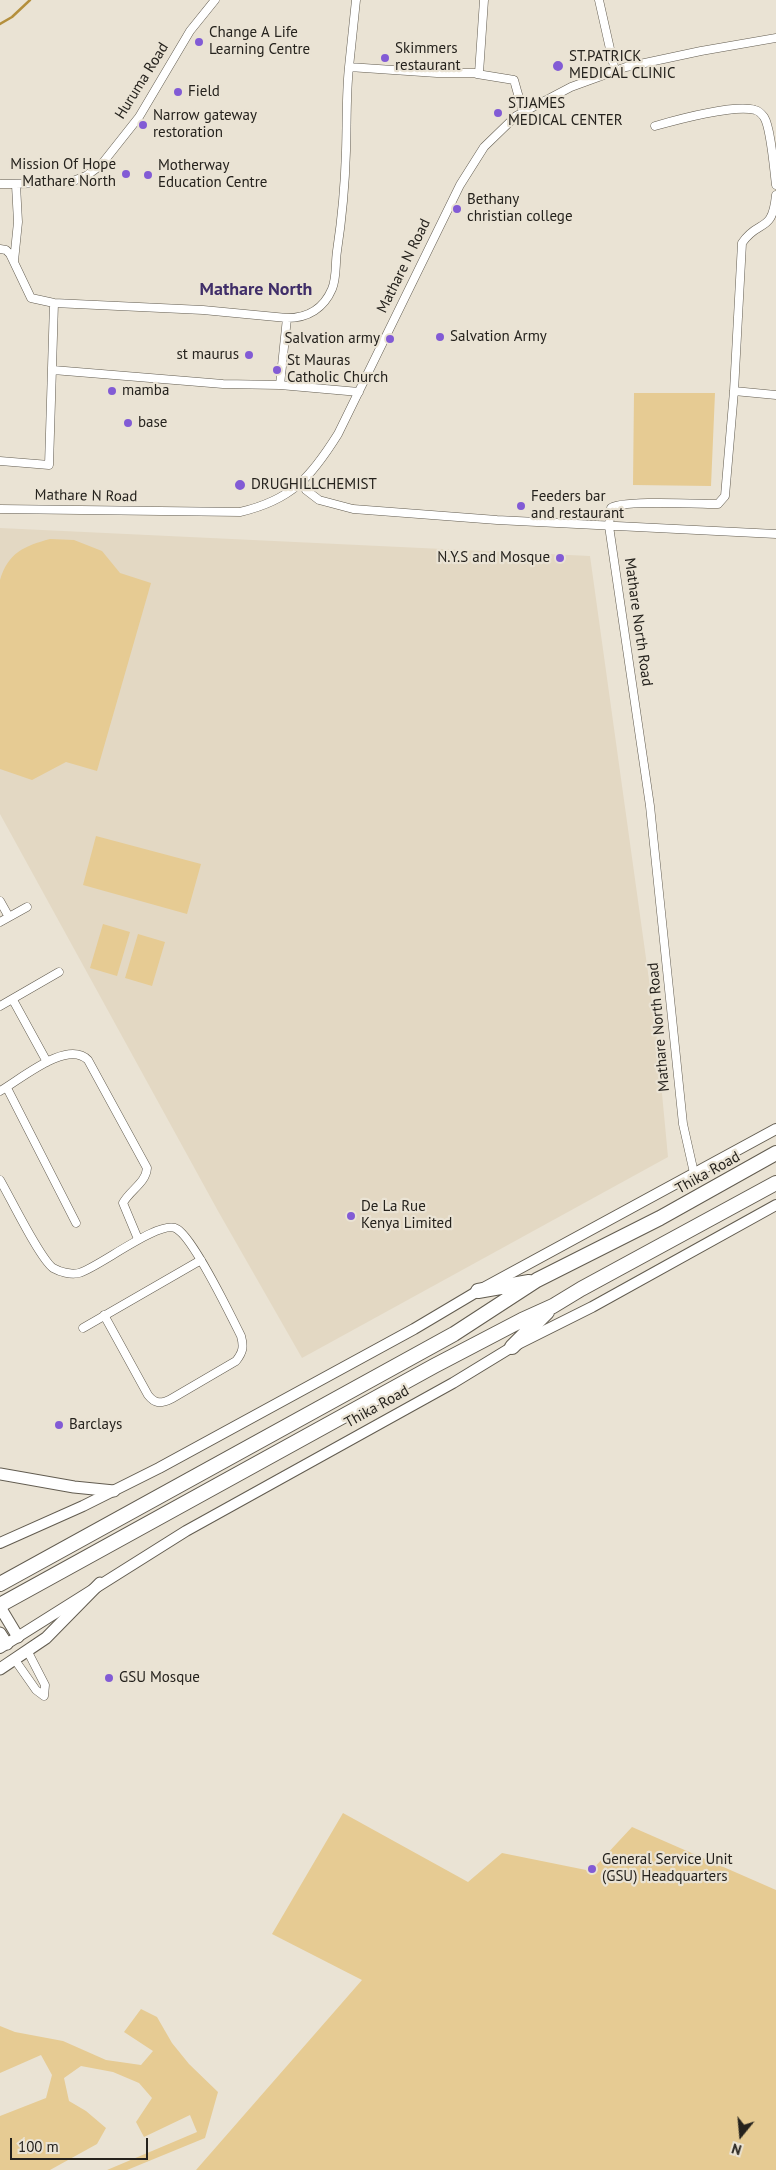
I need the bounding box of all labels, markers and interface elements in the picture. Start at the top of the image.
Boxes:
place label: Change A Life Learning Centre [209,24,310,59]
marker: Change A Life Learning Centre [193,36,205,48]
street label: Huruma Road [111,39,173,123]
place label: Skimmers restaurant [395,40,460,75]
place label: ST.PATRICK MEDICAL CLINIC [569,48,675,83]
marker: Skimmers restaurant [379,52,391,64]
marker: ST.PATRICK MEDICAL CLINIC [551,59,565,73]
place label: Field [188,83,220,101]
marker: Field [172,86,184,98]
place label: STJAMES MEDICAL CENTER [508,95,623,130]
place label: Narrow gateway restoration [153,107,257,142]
marker: STJAMES MEDICAL CENTER [492,107,504,119]
marker: Narrow gateway restoration [137,119,149,131]
place label: Mission Of Hope Mathare North [10,156,116,191]
place label: Motherway Education Centre [158,157,267,192]
marker: Mission Of Hope Mathare North [120,168,132,180]
marker: Motherway Education Centre [142,169,154,181]
place label: Bethany christian college [467,191,573,226]
marker: Bethany christian college [451,203,463,215]
street label: Mathare N Road [373,216,435,316]
district label: Mathare North [200,279,312,301]
place label: Salvation Army [450,328,547,346]
place label: Salvation army [284,330,380,348]
marker: Salvation Army [434,331,446,343]
marker: Salvation army [384,333,396,345]
place label: st maurus [176,346,239,364]
marker: st maurus [243,349,255,361]
place label: St Mauras Catholic Church [287,352,388,387]
marker: St Mauras Catholic Church [271,364,283,376]
place label: mamba [122,382,169,400]
marker: mamba [106,385,118,397]
place label: base [138,414,167,432]
marker: base [122,417,134,429]
place label: DRUGHILLCHEMIST [251,476,377,494]
marker: DRUGHILLCHEMIST [233,478,247,492]
street label: Mathare N Road [35,486,137,506]
place label: Feeders bar and restaurant [531,488,624,523]
marker: Feeders bar and restaurant [515,500,527,512]
place label: N.Y.S and Mosque [437,549,550,567]
marker: N.Y.S and Mosque [554,552,566,564]
street label: Mathare North Road [620,557,656,687]
street label: Mathare North Road [644,962,674,1092]
street label: Thika Road [673,1148,743,1198]
place label: De La Rue Kenya Limited [361,1198,452,1233]
marker: De La Rue Kenya Limited [345,1210,357,1222]
street label: Thika Road [342,1382,412,1432]
place label: Barclays [69,1416,122,1434]
marker: Barclays [53,1419,65,1431]
place label: GSU Mosque [119,1669,200,1687]
marker: GSU Mosque [103,1672,115,1684]
place label: General Service Unit (GSU) Headquarters [602,1851,733,1886]
marker: General Service Unit (GSU) Headquarters [586,1863,598,1875]
north arrow [716,2110,766,2160]
scale bar [12,2128,150,2160]
text: 100 m [18,2137,59,2156]
text: N [730,2139,744,2159]

